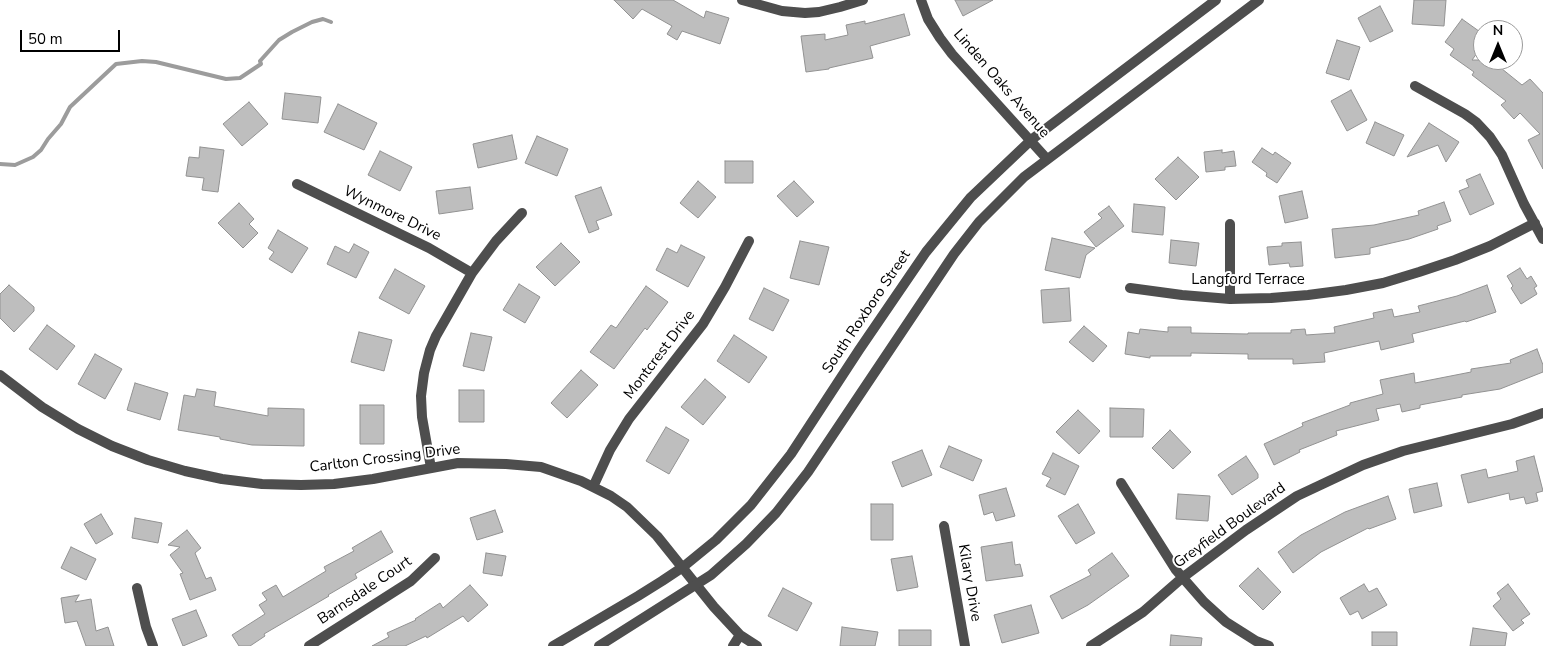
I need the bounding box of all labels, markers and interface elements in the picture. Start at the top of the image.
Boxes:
scale bar [22,20,122,52]
north arrow [1473,20,1523,70]
text: N [1493,21,1503,40]
street label: Linden Oaks Avenue [949,26,1053,142]
text: 50 m [28,29,63,49]
street label: Wynmore Drive [340,183,444,245]
street label: South Roxboro Street [819,247,915,377]
street label: Langford Terrace [1191,271,1305,289]
street label: Montcrest Drive [621,307,699,403]
street label: Carlton Crossing Drive [309,441,461,477]
street label: Greyfield Boulevard [1171,479,1289,573]
street label: Kilary Drive [953,543,985,623]
street label: Barnsdale Court [315,553,415,629]

